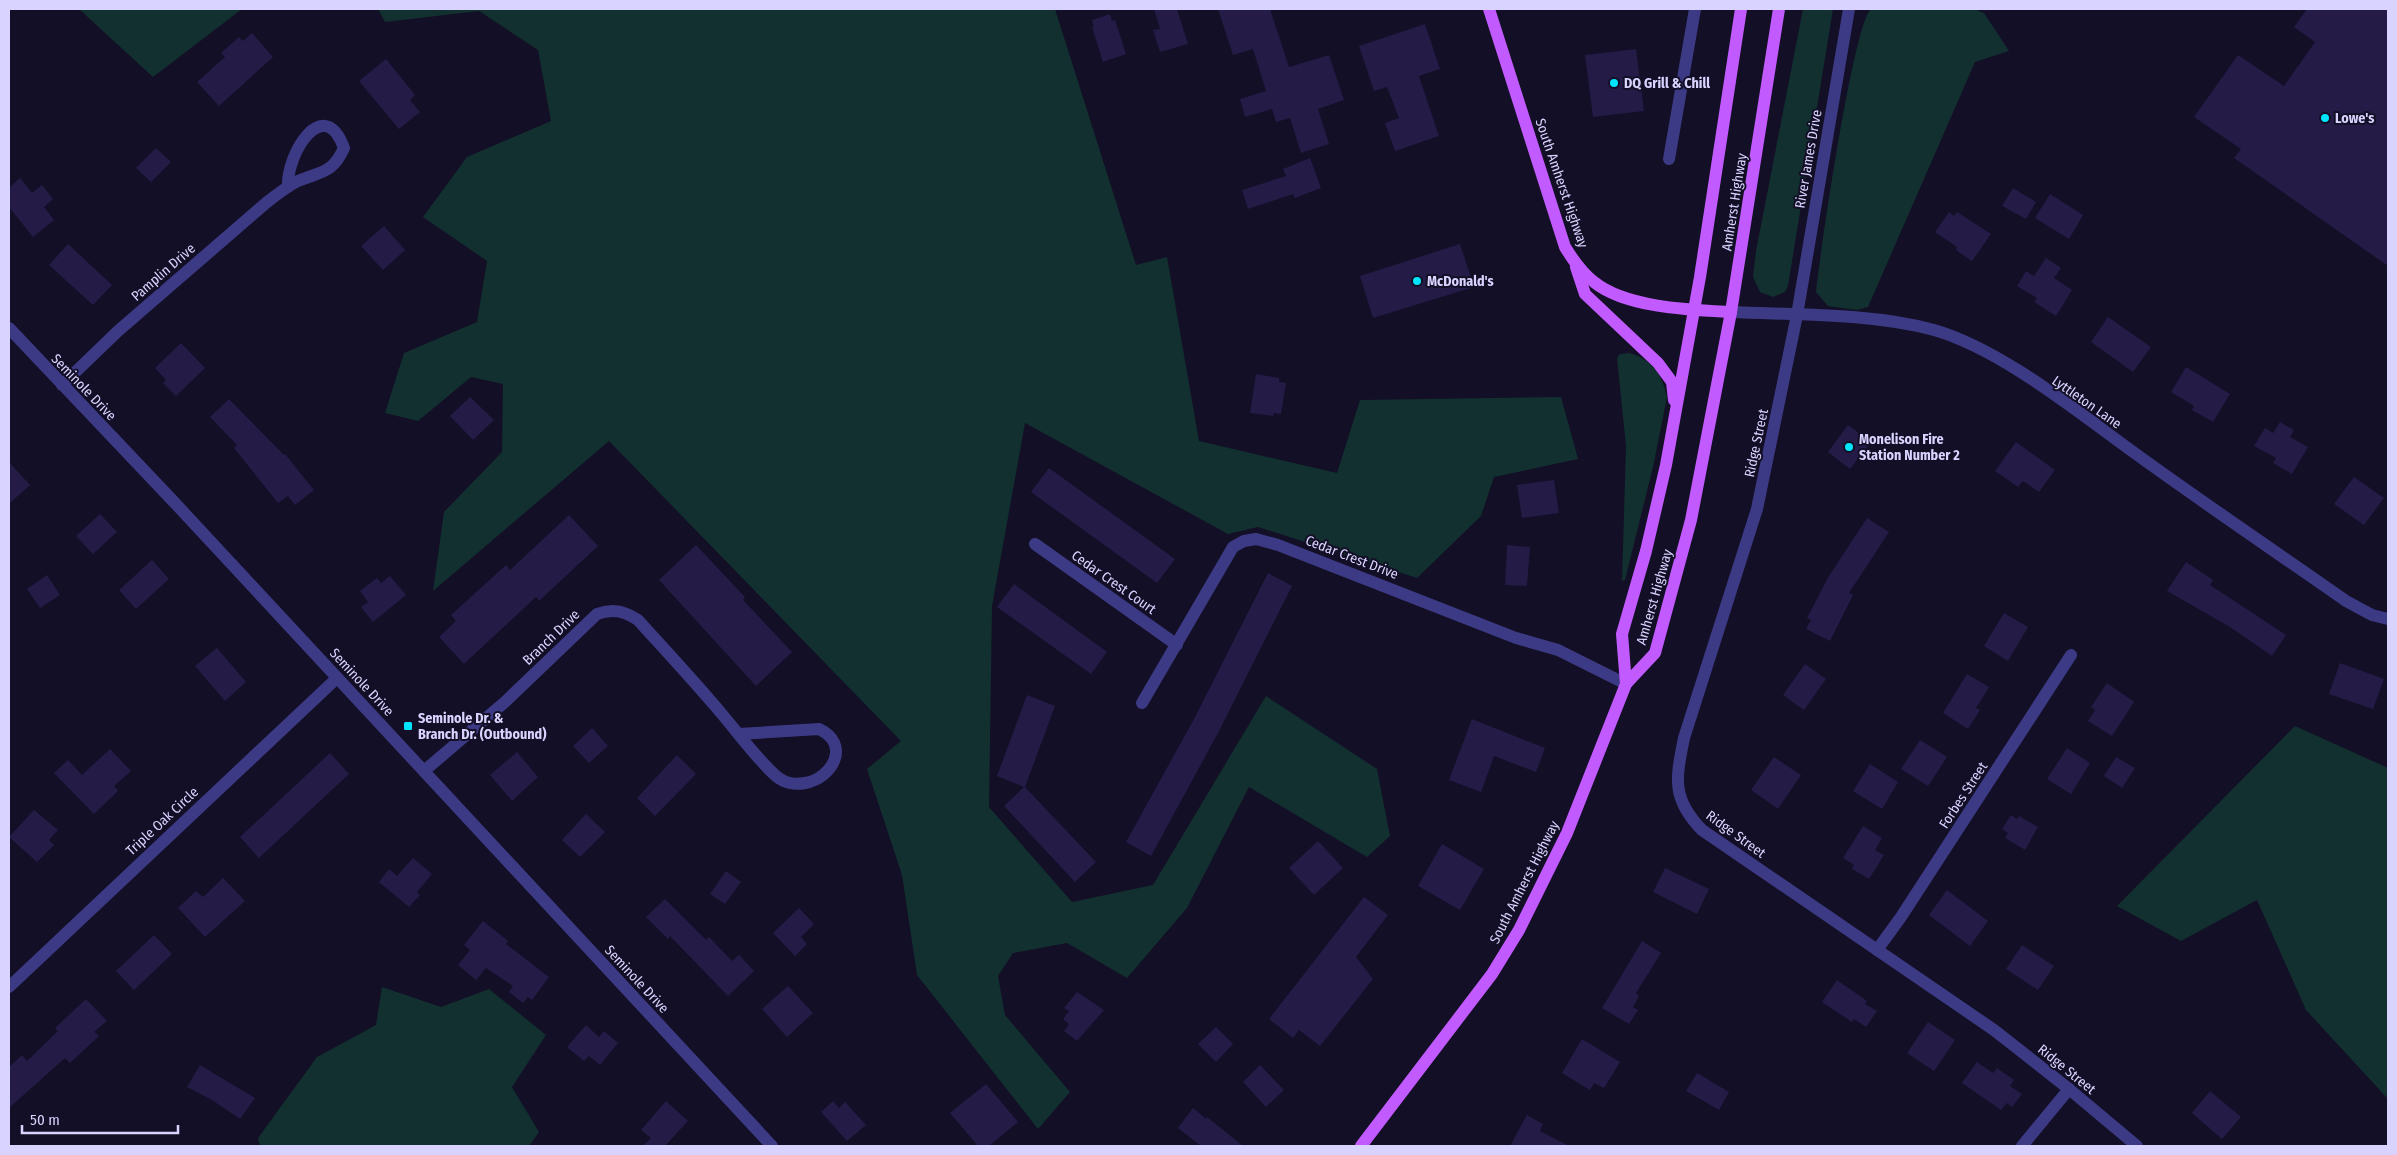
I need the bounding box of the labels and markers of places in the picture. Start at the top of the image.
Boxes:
place label: DQ Grill & Chill [1624,75,1710,92]
marker: DQ Grill & Chill [1608,77,1620,89]
place label: Lowe's [2335,110,2374,127]
marker: Lowe's [2319,112,2331,124]
place label: McDonald's [1427,273,1494,290]
marker: McDonald's [1411,275,1423,287]
place label: Monelison Fire Station Number 2 [1859,431,1960,464]
marker: Monelison Fire Station Number 2 [1843,441,1855,453]
place label: Seminole Dr. & Branch Dr. (Outbound) [418,710,546,743]
marker: Seminole Dr. & Branch Dr. (Outbound) [402,720,414,732]

